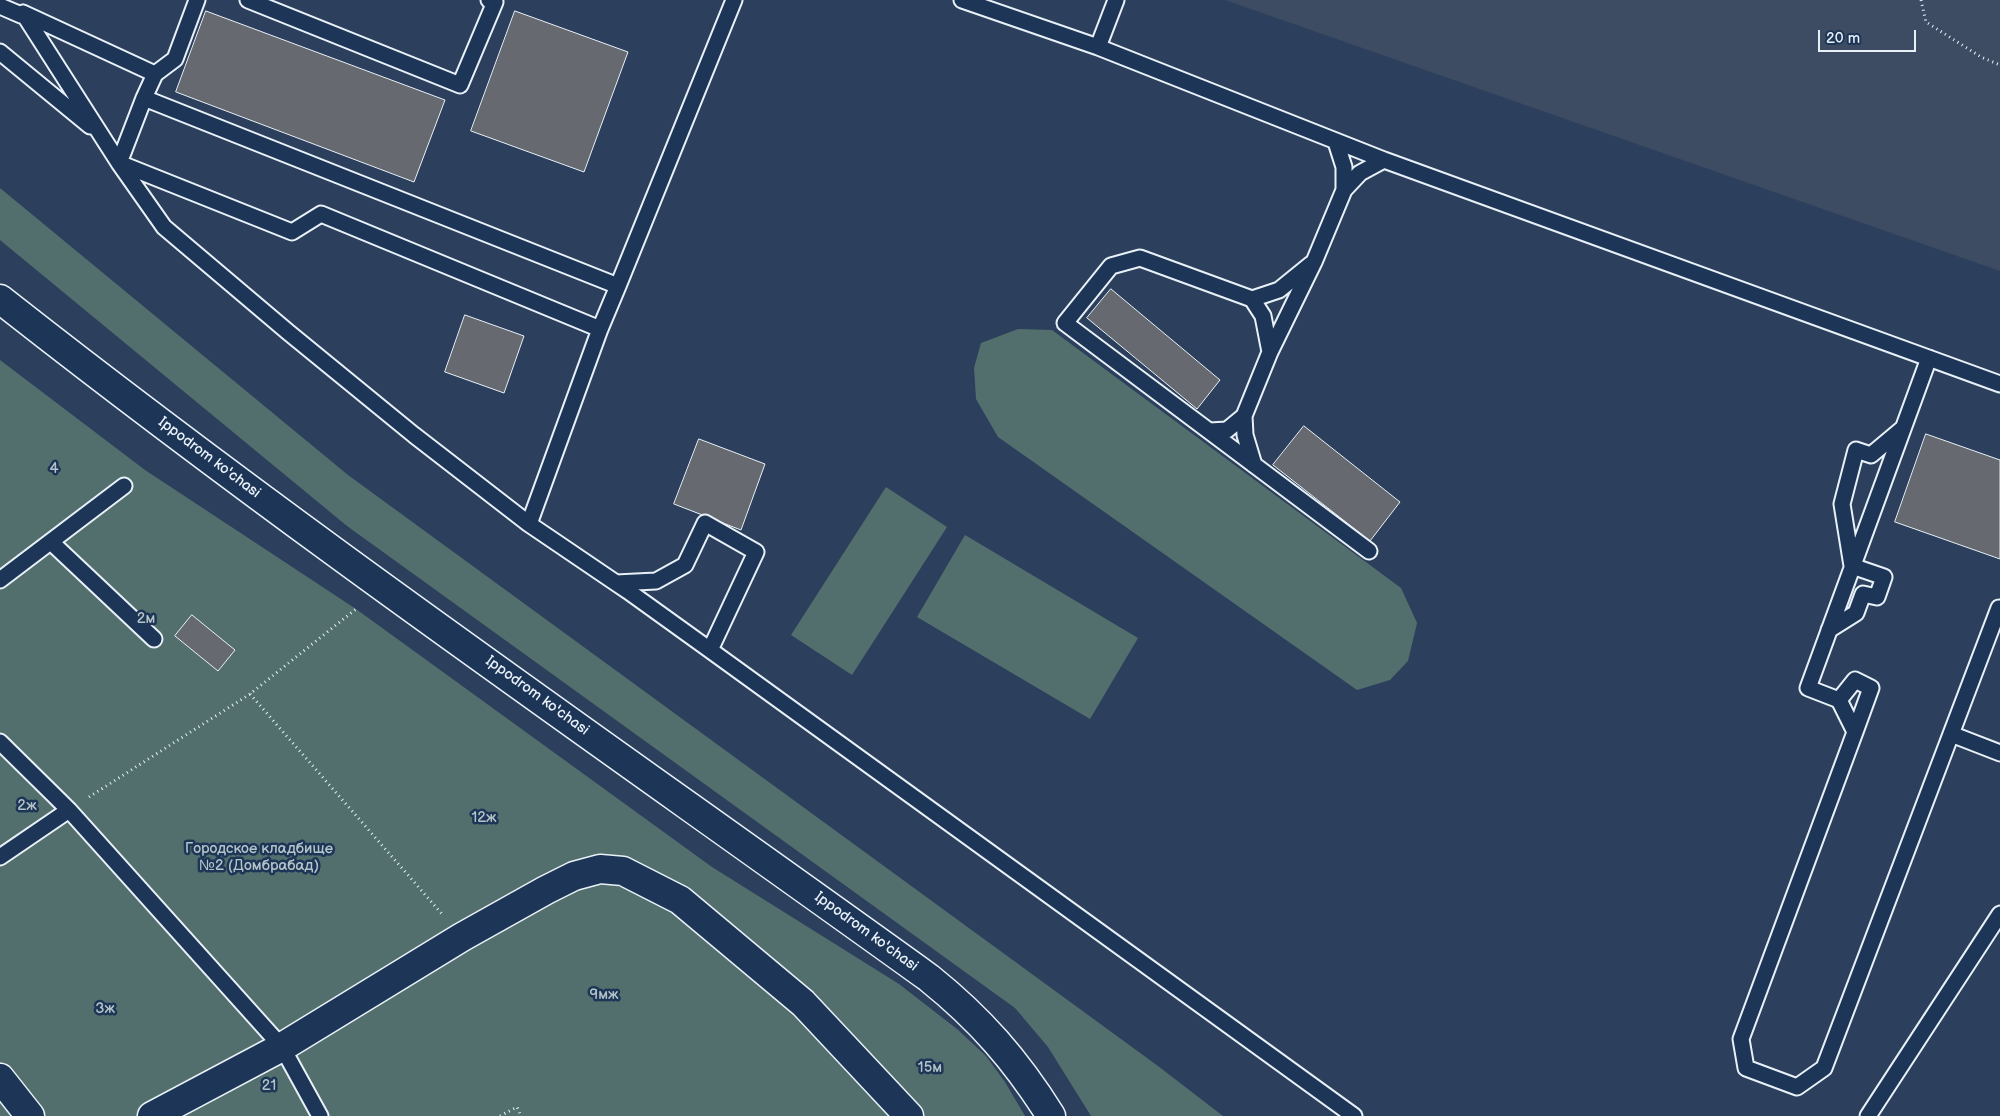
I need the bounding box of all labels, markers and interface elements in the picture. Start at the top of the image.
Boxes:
scale bar [1820,20,1918,52]
text: 20 m [1826,29,1860,48]
street label: Ippodrom ko'chasi [154,414,264,502]
park label: 4 [49,460,59,478]
park label: 2м [137,610,155,628]
street label: Ippodrom ko'chasi [482,652,592,740]
park label: 2ж [17,797,37,815]
park label: 12ж [471,809,497,827]
park label: Городское кладбище №2 (Домбрабад) [185,840,333,875]
street label: Ippodrom ko'chasi [811,888,921,976]
park label: 9мж [590,986,618,1004]
park label: 3ж [95,1000,115,1018]
park label: 15м [918,1059,942,1077]
park label: 21 [262,1077,276,1095]

